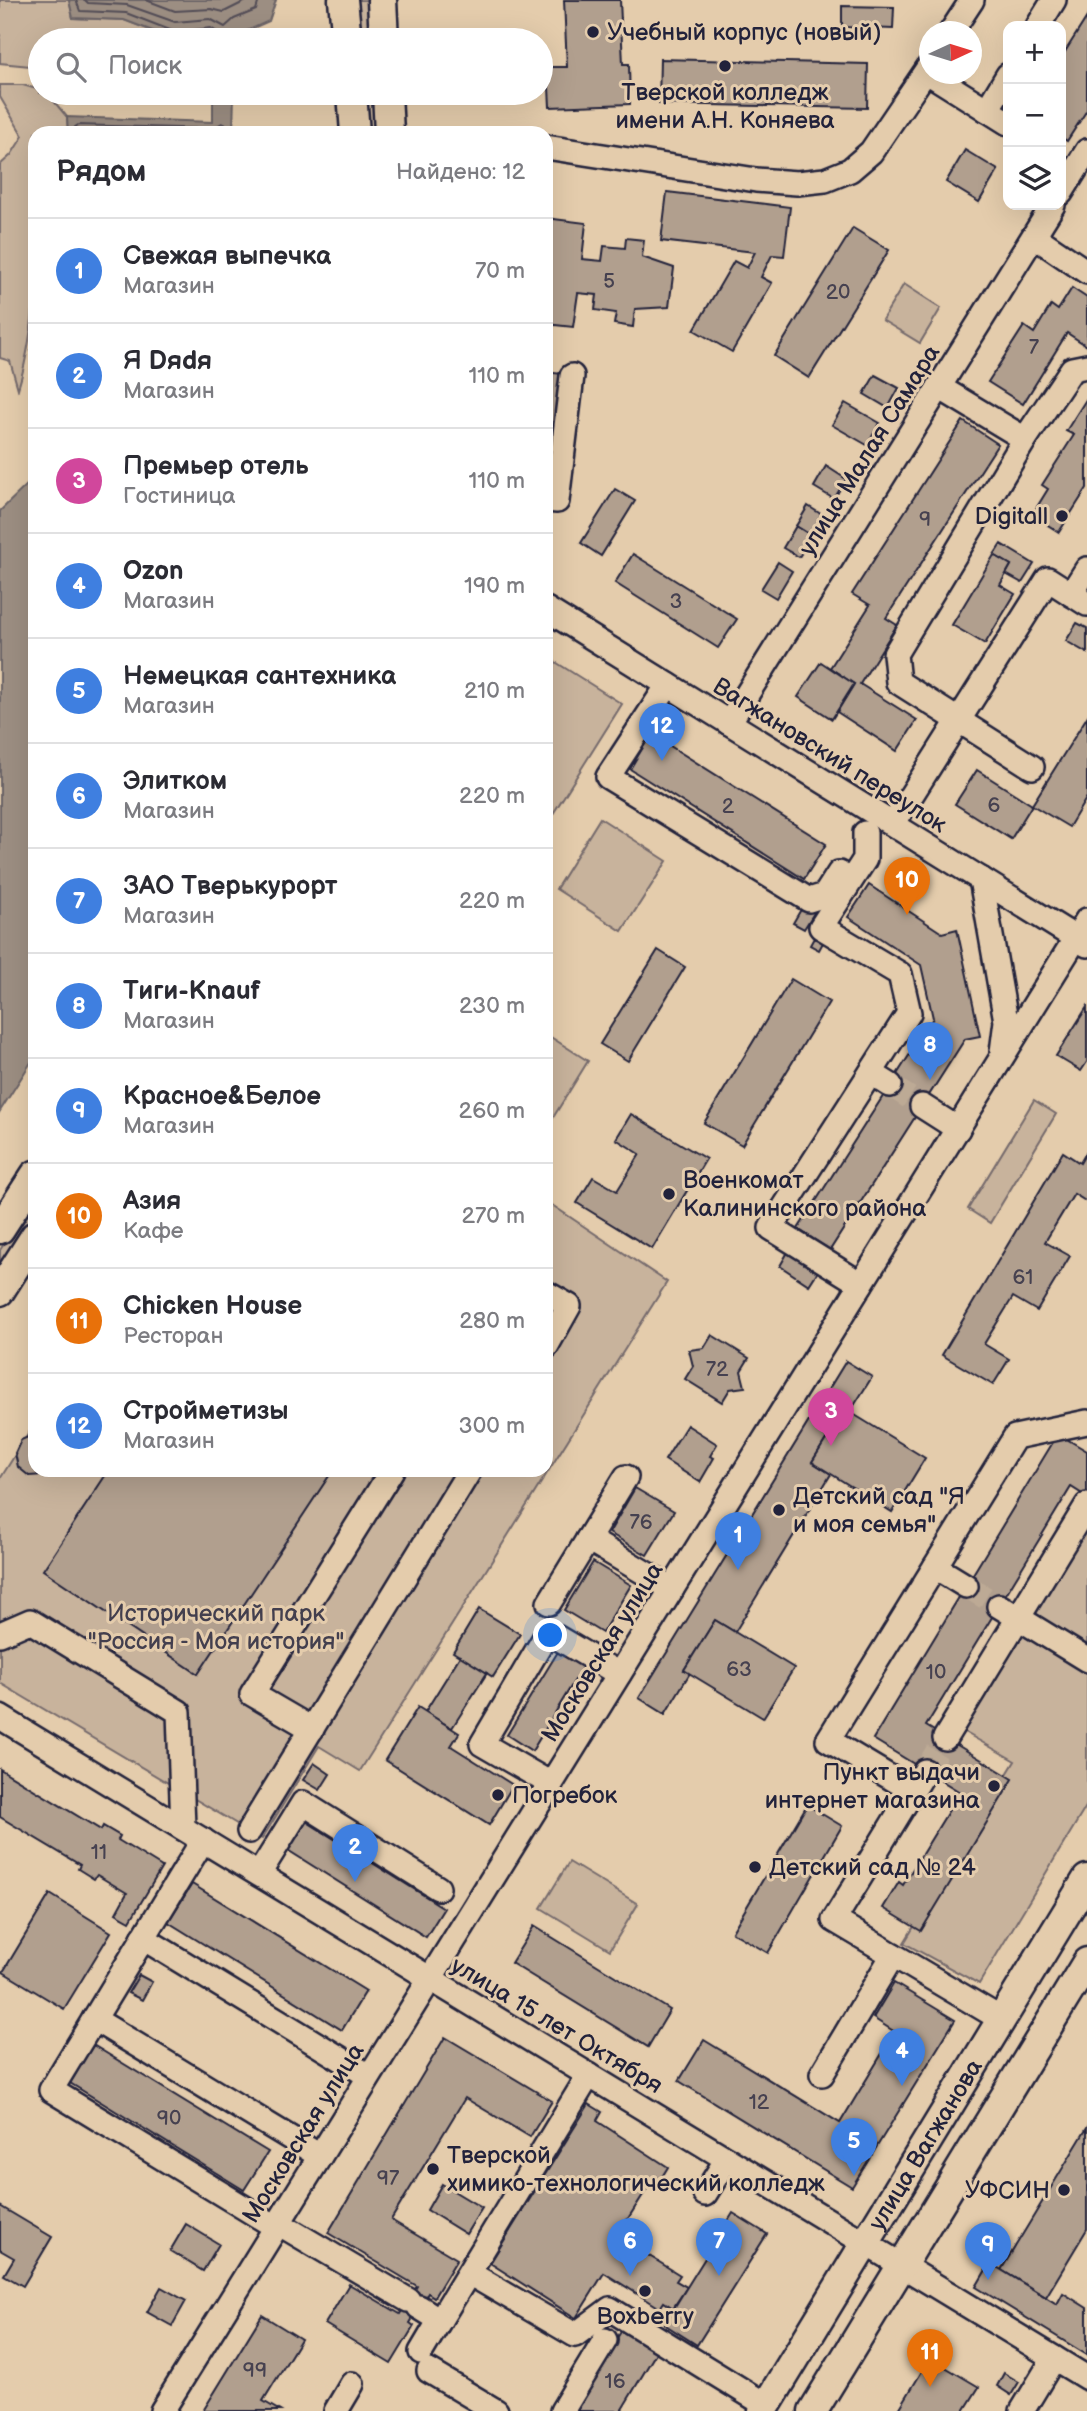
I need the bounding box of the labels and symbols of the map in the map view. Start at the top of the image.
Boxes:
place label: Учебный корпус (новый) [607,18,881,47]
north arrow [919,21,982,84]
marker: Учебный корпус (новый) [585,24,601,40]
marker: Тверской колледж имени А.Н. Коняева [717,58,733,74]
place label: Тверской колледж имени А.Н. Коняева [615,78,835,135]
house number: 5 [603,269,615,294]
house number: 20 [826,280,850,305]
house number: 7 [1029,335,1040,360]
street label: улица Малая Самара [793,340,946,561]
place label: Digitall [974,502,1048,531]
house number: 9 [919,507,931,532]
marker: Digitall [1054,508,1070,524]
house number: 3 [670,589,682,614]
street label: Вагжановский переулок [707,672,952,839]
pin: 12 [639,703,685,761]
house number: 6 [988,793,1001,818]
house number: 2 [722,794,735,819]
pin: 10 [884,857,930,915]
pin: 8 [907,1022,953,1080]
place label: Военкомат Калининского района [683,1166,926,1223]
marker: Военкомат Калининского района [661,1186,677,1202]
house number: 61 [1013,1265,1033,1290]
house number: 72 [706,1357,729,1382]
pin: 3 [808,1388,854,1446]
place label: Детский сад "Я и моя семья" [793,1482,965,1539]
marker: Детский сад "Я и моя семья" [771,1502,787,1518]
house number: 76 [629,1510,653,1535]
pin: 1 [715,1512,761,1570]
street label: Московская улица [535,1557,669,1747]
park label: Исторический парк "Россия - Моя история" [88,1599,344,1656]
your location [533,1618,567,1652]
house number: 63 [726,1657,752,1682]
house number: 10 [926,1660,946,1685]
place label: Пункт выдачи интернет магазина [765,1758,980,1815]
marker: Пункт выдачи интернет магазина [986,1778,1002,1794]
place label: Погребок [512,1781,617,1810]
marker: Погребок [490,1787,506,1803]
pin: 2 [332,1824,378,1882]
house number: 11 [91,1840,107,1865]
place label: Детский сад № 24 [769,1853,976,1882]
marker: Детский сад № 24 [747,1859,763,1875]
street label: улица 15 лет Октября [446,1951,668,2100]
pin: 4 [879,2028,925,2086]
street label: Московская улица [236,2038,370,2228]
street label: улица Вагжанова [863,2054,989,2236]
house number: 12 [749,2090,770,2115]
house number: 90 [157,2106,181,2131]
pin: 5 [831,2118,877,2176]
place label: Тверской химико-технологический колледж [447,2141,825,2198]
marker: Тверской химико-технологический колледж [425,2161,441,2177]
house number: 97 [377,2166,400,2191]
place label: УФСИН [965,2176,1050,2205]
marker: УФСИН [1056,2182,1072,2198]
pin: 6 [607,2218,653,2276]
pin: 7 [696,2218,742,2276]
pin: 9 [965,2222,1011,2280]
marker: Boxberry [637,2283,653,2299]
place label: Boxberry [596,2302,694,2331]
pin: 11 [907,2329,953,2387]
house number: 99 [243,2358,267,2383]
house number: 16 [605,2369,626,2394]

